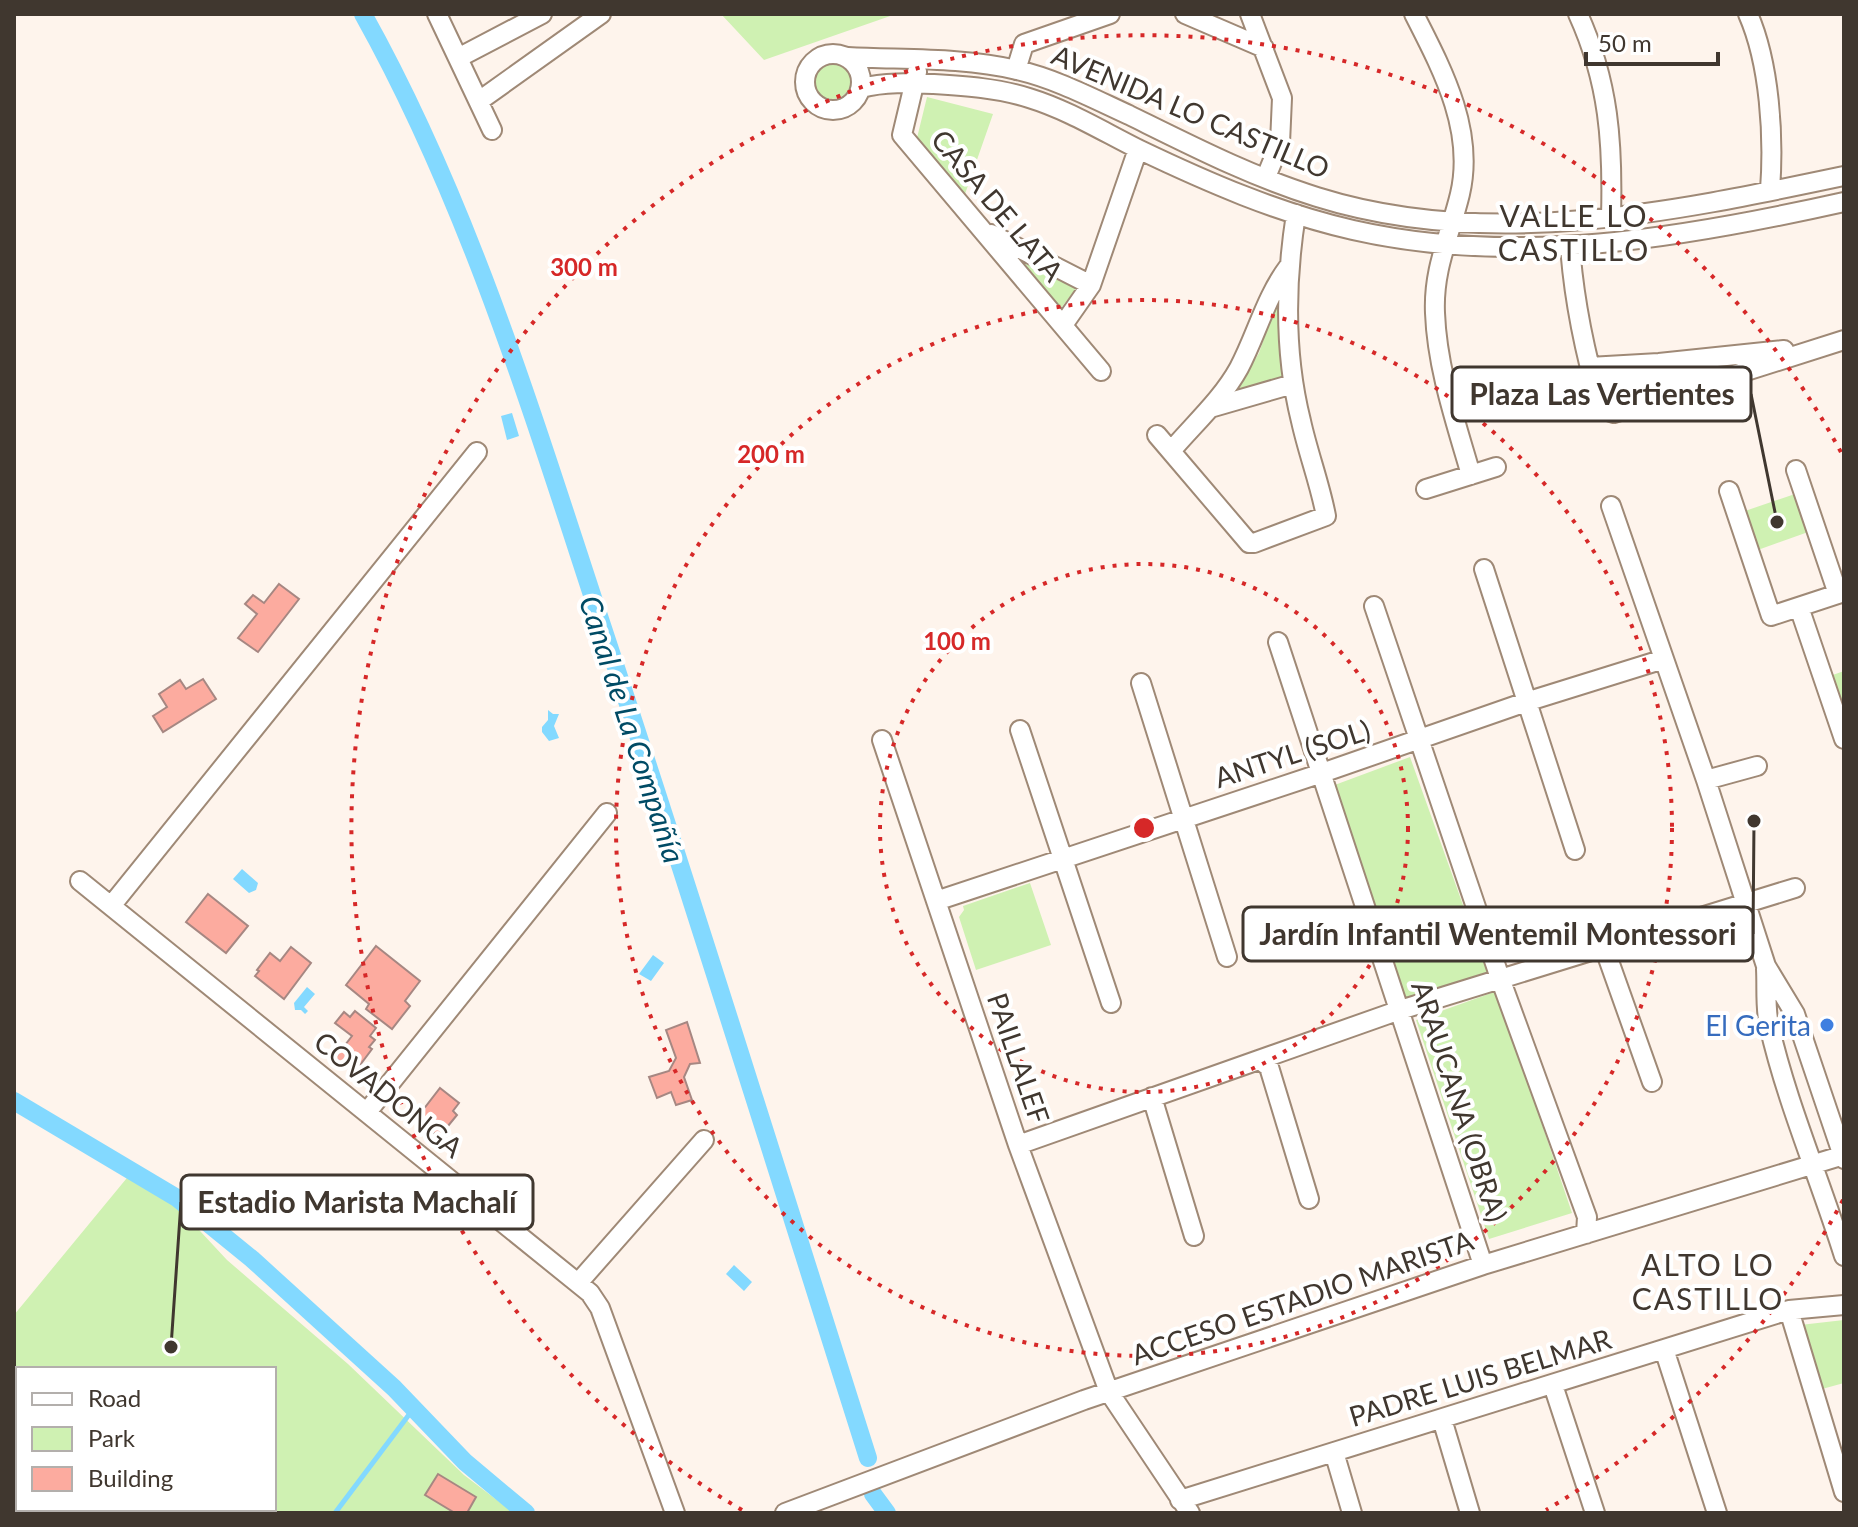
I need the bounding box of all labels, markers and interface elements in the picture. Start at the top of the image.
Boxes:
scale bar [1586,16,1718,66]
text: 50 m [1598,28,1652,57]
street label: AVENIDA LO CASTILLO [1047,37,1335,185]
street label: CASA DE LATA [925,122,1071,288]
district label: VALLE LO CASTILLO [1498,197,1650,267]
text: 300 m [550,252,618,281]
callout: Plaza Las Vertientes [1452,367,1751,421]
text: Plaza Las Vertientes [1469,375,1735,411]
text: 200 m [737,439,805,468]
water label: Canal de La Compañía [573,591,693,867]
text: 100 m [923,626,991,655]
street label: ANTYL (SOL) [1210,712,1374,794]
centre of rings [1130,814,1158,842]
callout: Jardín Infantil Wentemil Montessori [1243,907,1753,961]
text: Jardín Infantil Wentemil Montessori [1259,915,1737,951]
street label: ARAUCANA (OBRA) [1405,976,1515,1226]
street label: PAILLALEF [981,988,1057,1128]
place label: El Gerita [1705,1008,1811,1042]
marker: El Gerita [1818,1016,1836,1034]
street label: COVADONGA [308,1024,470,1164]
callout: Estadio Marista Machalí [181,1175,533,1229]
text: Estadio Marista Machalí [197,1183,519,1219]
street label: ACCESO ESTADIO MARISTA [1127,1222,1477,1372]
district label: ALTO LO CASTILLO [1632,1246,1784,1316]
street label: PADRE LUIS BELMAR [1345,1321,1616,1433]
legend [16,1367,276,1511]
text: Road [88,1383,141,1412]
text: Park [88,1423,136,1452]
text: Building [88,1463,173,1492]

